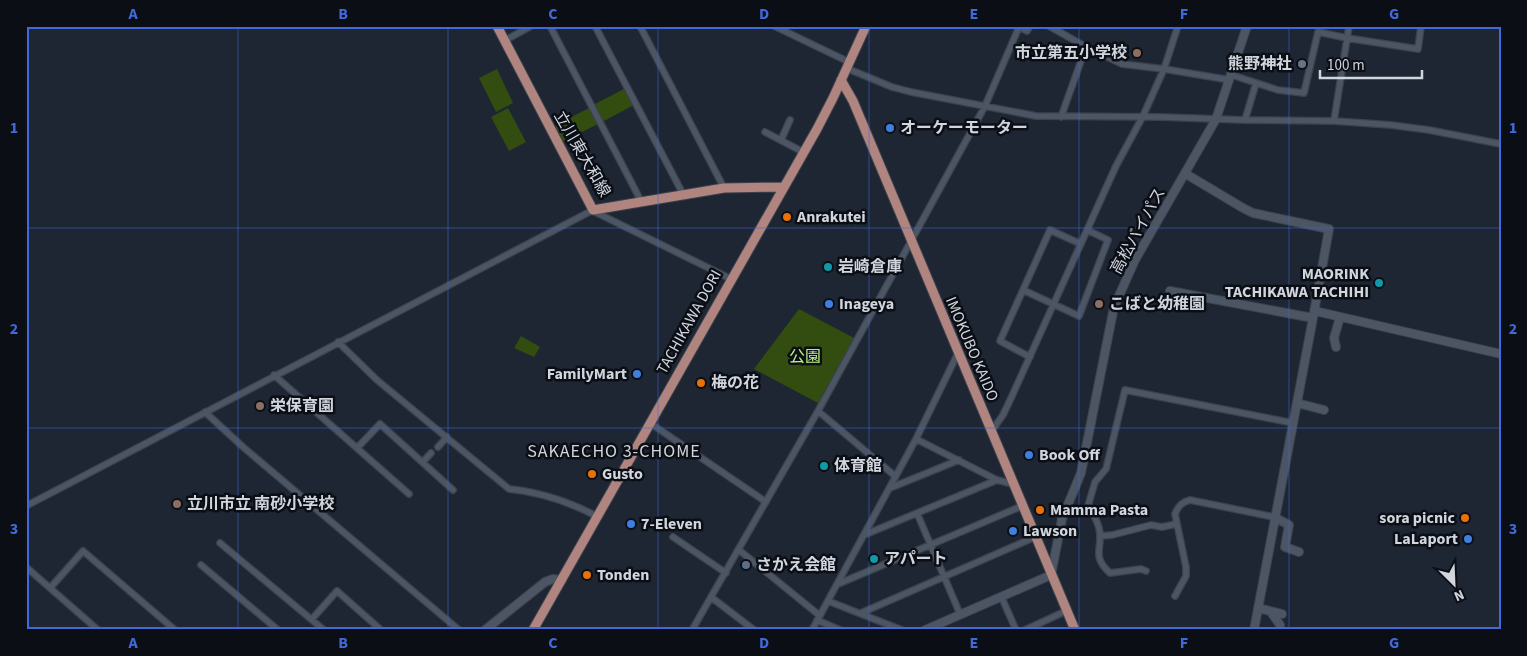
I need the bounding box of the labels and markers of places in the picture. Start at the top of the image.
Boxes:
place label: 市立第五小学校 [1015,42,1127,64]
marker: 市立第五小学校 [1131,47,1143,59]
place label: 熊野神社 [1228,53,1292,75]
marker: 熊野神社 [1296,58,1308,70]
place label: オーケーモーター [900,117,1028,139]
marker: オーケーモーター [884,122,896,134]
place label: Anrakutei [796,206,866,228]
marker: Anrakutei [781,211,793,223]
place label: 岩崎倉庫 [838,256,902,278]
marker: 岩崎倉庫 [822,261,834,273]
place label: MAORINK TACHIKAWA TACHIHI [1225,263,1369,303]
marker: MAORINK TACHIKAWA TACHIHI [1373,277,1385,289]
place label: Inageya [839,293,894,315]
place label: こばと幼稚園 [1109,293,1205,315]
marker: Inageya [823,298,835,310]
marker: こばと幼稚園 [1093,298,1105,310]
place label: FamilyMart [547,363,627,385]
marker: FamilyMart [631,368,643,380]
place label: 梅の花 [711,372,759,394]
marker: 梅の花 [695,377,707,389]
place label: 栄保育園 [270,395,334,417]
marker: 栄保育園 [254,400,266,412]
place label: Book Off [1039,444,1101,466]
marker: Book Off [1023,449,1035,461]
place label: 体育館 [834,455,882,477]
marker: 体育館 [818,460,830,472]
place label: Gusto [602,463,643,485]
marker: Gusto [586,468,598,480]
place label: 立川市立 南砂小学校 [187,493,334,515]
marker: 立川市立 南砂小学校 [171,498,183,510]
place label: Mamma Pasta [1050,499,1148,521]
marker: Mamma Pasta [1034,504,1046,516]
place label: sora picnic [1379,507,1456,529]
marker: sora picnic [1459,512,1471,524]
place label: 7-Eleven [641,513,702,535]
marker: 7-Eleven [625,518,637,530]
place label: Lawson [1023,520,1077,542]
marker: Lawson [1007,525,1019,537]
place label: LaLaport [1394,528,1458,550]
marker: LaLaport [1462,533,1474,545]
place label: アパート [884,548,948,570]
marker: アパート [868,553,880,565]
place label: さかえ会館 [756,554,836,576]
marker: さかえ会館 [740,559,752,571]
place label: Tonden [597,564,649,586]
marker: Tonden [581,569,593,581]

